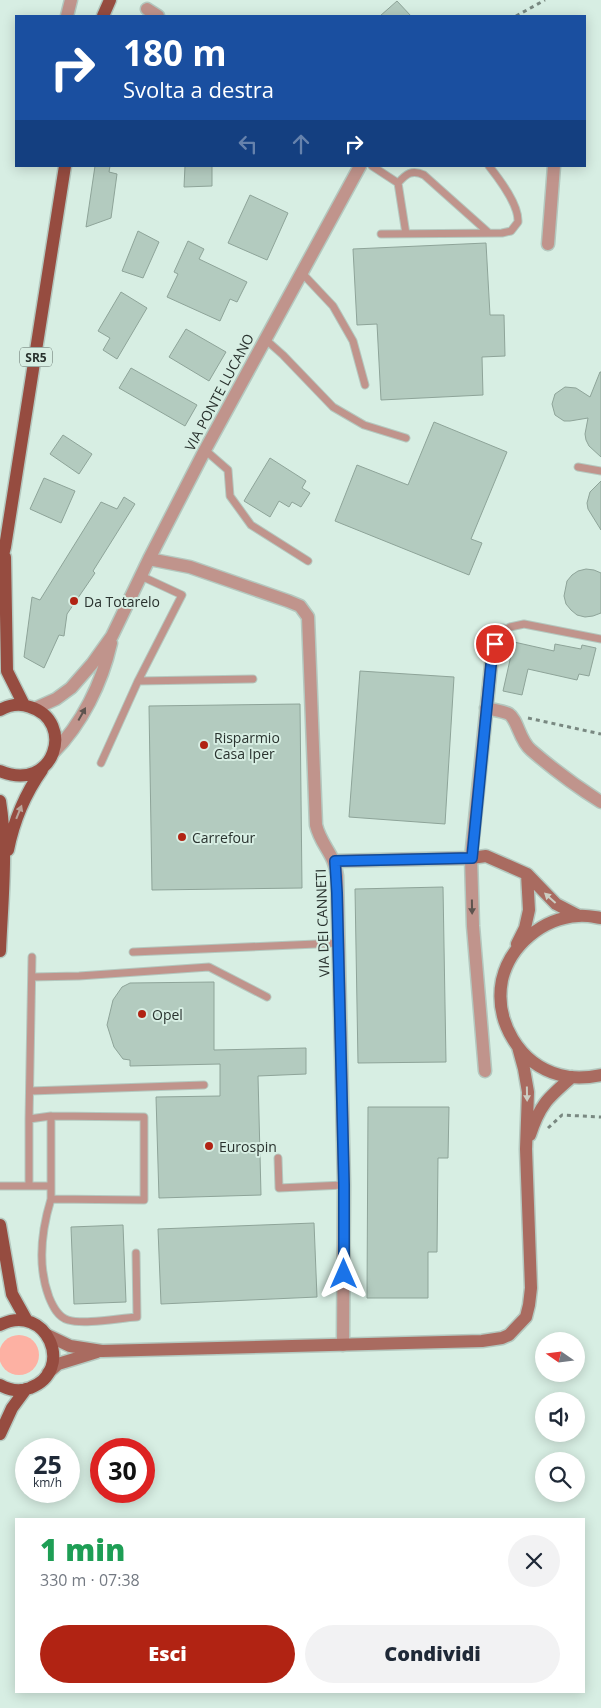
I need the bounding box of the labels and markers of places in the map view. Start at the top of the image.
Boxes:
place label: Da Totarelo [84,592,160,611]
marker: Da Totarelo [68,595,80,607]
pin [474,623,516,665]
place label: Risparmio Casa Iper [214,728,280,763]
marker: Risparmio Casa Iper [198,739,210,751]
place label: Carrefour [192,828,256,847]
marker: Carrefour [176,831,188,843]
place label: Opel [152,1005,183,1024]
marker: Opel [136,1008,148,1020]
place label: Eurospin [219,1137,277,1156]
marker: Eurospin [203,1140,215,1152]

